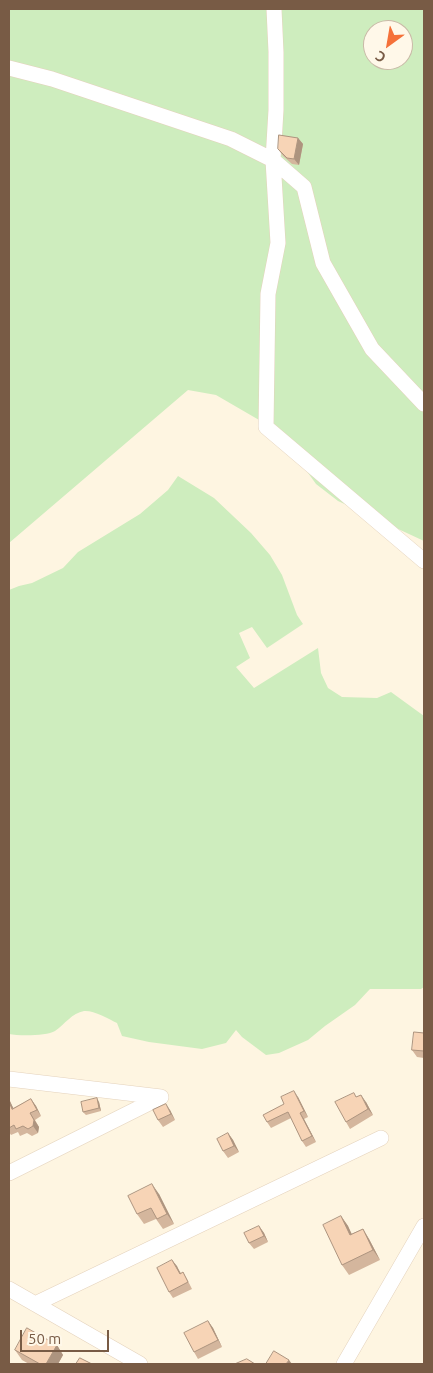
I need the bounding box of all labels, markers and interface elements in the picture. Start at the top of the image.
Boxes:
north arrow [363,20,413,70]
text: С [373,48,389,66]
scale bar [22,1320,111,1352]
text: 50 m [28,1330,61,1347]

